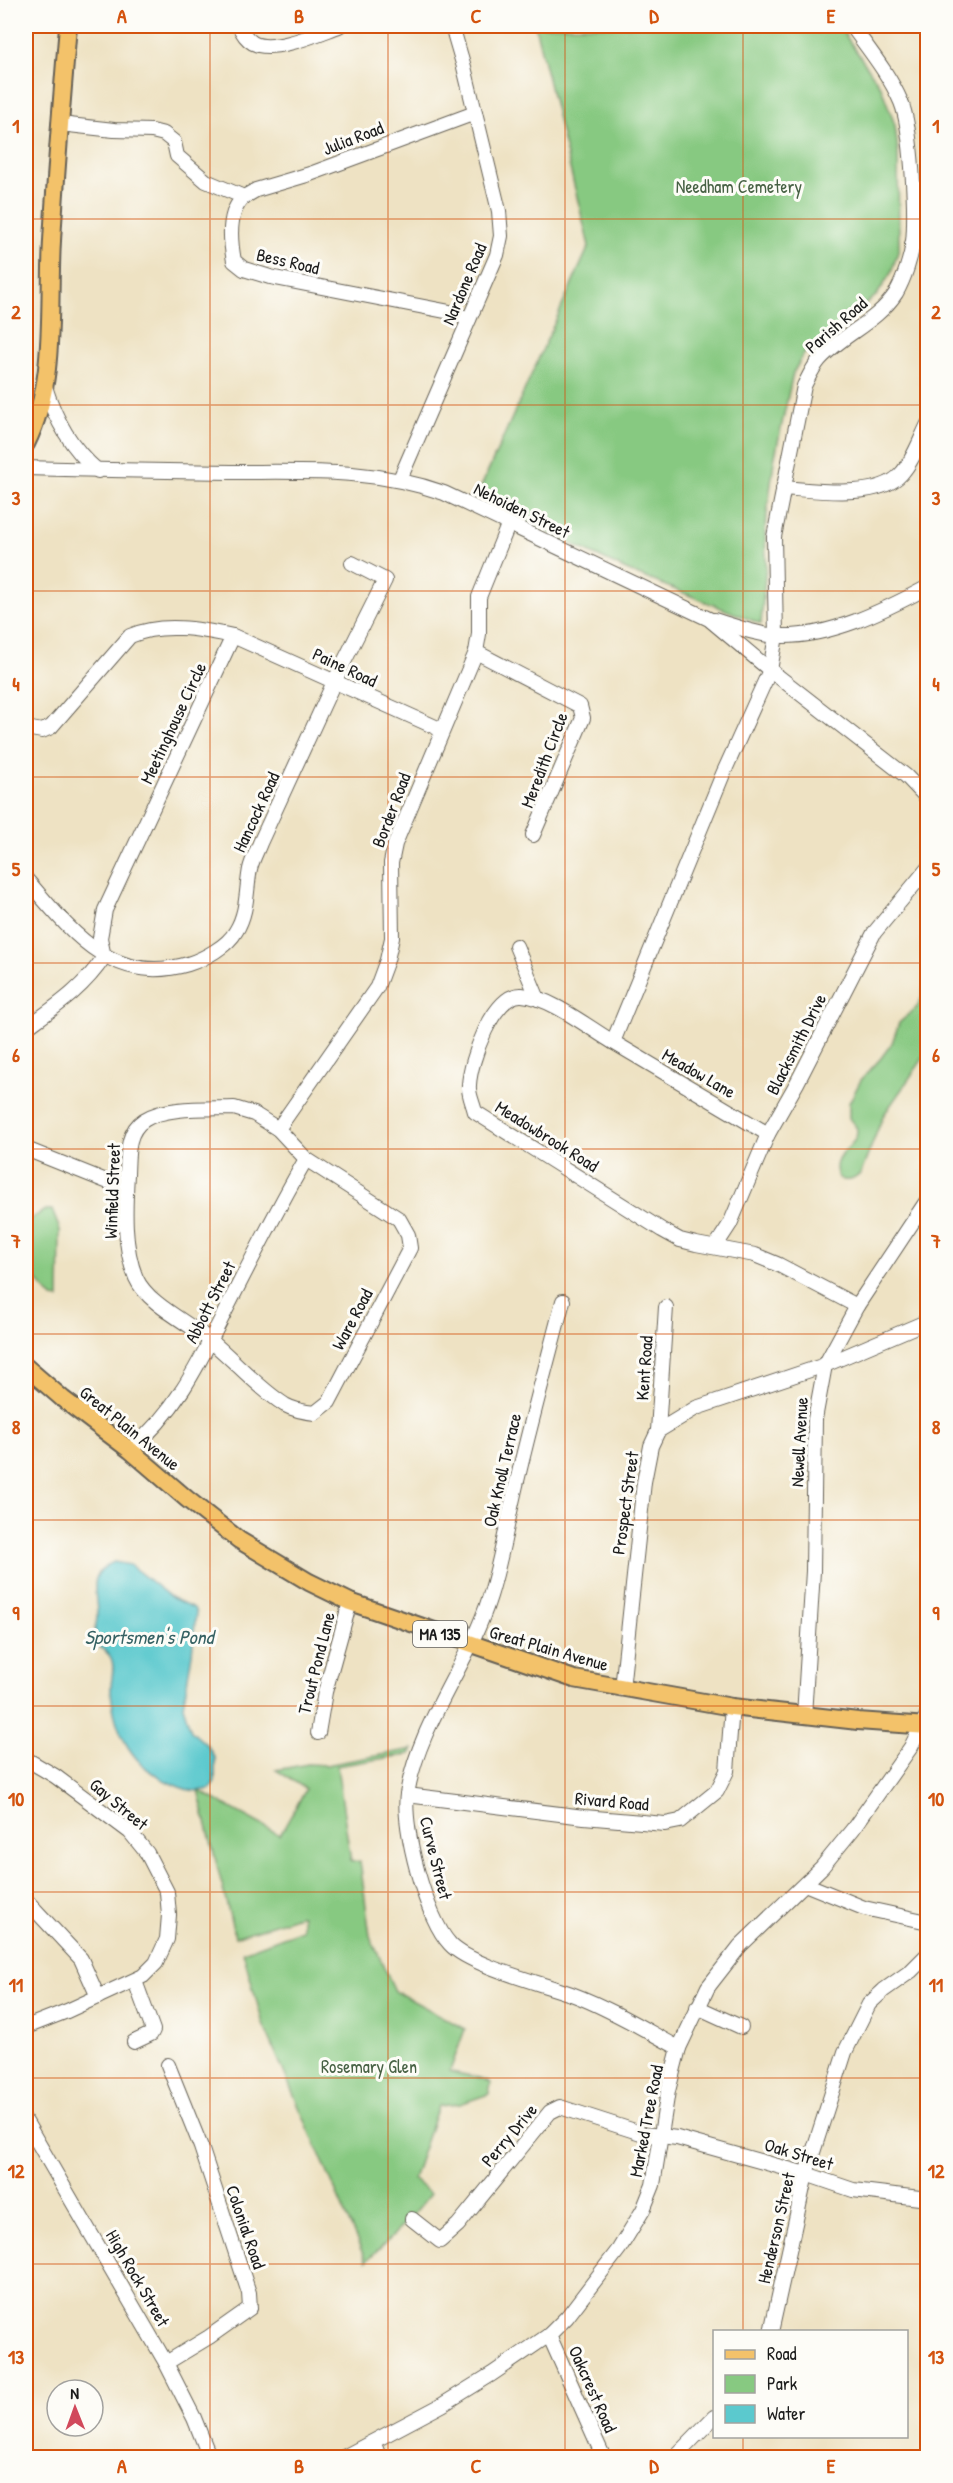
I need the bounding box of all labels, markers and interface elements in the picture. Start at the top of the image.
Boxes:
text: A [117,2,127,29]
text: B [294,2,304,29]
text: C [471,2,482,29]
text: D [649,2,659,29]
text: E [827,2,836,29]
text: 1 [12,112,20,139]
text: 1 [932,112,940,139]
street label: Julia Road [319,115,387,161]
park label: Needham Cemetery [676,174,803,199]
street label: Nardone Road [436,239,492,329]
street label: Bess Road [254,242,322,280]
street label: Parish Road [800,291,872,359]
text: 2 [11,298,21,325]
text: 2 [931,298,941,325]
street label: Nehoiden Street [470,476,575,544]
text: 3 [12,484,21,511]
text: 3 [932,484,941,511]
street label: Paine Road [309,641,381,693]
street label: Meetinghouse Circle [134,658,212,788]
text: 4 [12,670,20,697]
text: 4 [932,670,940,697]
street label: Meredith Circle [514,709,574,811]
street label: Hancock Road [227,768,285,856]
street label: Border Road [365,769,417,851]
text: 5 [12,855,21,882]
text: 5 [932,855,941,882]
street label: Blacksmith Drive [760,989,832,1099]
text: 6 [12,1041,20,1068]
text: 6 [932,1041,940,1068]
street label: Meadow Lane [658,1042,740,1104]
street label: Meadowbrook Road [491,1094,603,1178]
street label: Winfield Street [98,1142,126,1239]
text: 7 [10,1227,21,1254]
text: 7 [930,1227,941,1254]
street label: Abbott Street [179,1256,242,1347]
street label: Ware Road [325,1284,379,1354]
street label: Kent Road [629,1335,659,1401]
street label: Great Plain Avenue [74,1380,186,1476]
street label: Newell Avenue [784,1397,814,1487]
street label: Oak Knoll Terrace [477,1411,527,1529]
text: 8 [12,1413,21,1440]
text: 8 [932,1413,941,1440]
street label: Prospect Street [605,1449,645,1556]
text: 9 [12,1599,20,1626]
text: 9 [932,1599,940,1626]
street label: Trout Pond Lane [291,1609,341,1717]
street label: Great Plain Avenue [487,1619,611,1677]
road number: MA 135 [413,1621,467,1647]
water label: Sportsmen's Pond [85,1623,217,1651]
street label: Gay Street [84,1772,154,1836]
text: 10 [8,1785,24,1812]
street label: Rivard Road [574,1785,650,1817]
text: 10 [928,1785,944,1812]
street label: Curve Street [414,1814,459,1903]
text: 11 [9,1971,23,1998]
text: 11 [929,1971,943,1998]
park label: Rosemary Glen [321,2054,417,2079]
street label: Marked Tree Road [623,2063,669,2179]
street label: Perry Drive [475,2098,543,2172]
street label: Oak Street [762,2132,837,2177]
text: 12 [8,2157,25,2184]
text: 12 [928,2157,945,2184]
street label: Henderson Street [751,2169,801,2286]
street label: Colonial Road [220,2182,272,2272]
street label: High Rock Street [100,2225,176,2332]
legend [713,2330,908,2438]
text: Road [767,2341,797,2366]
street label: Oakcrest Road [563,2342,623,2436]
text: 13 [8,2343,24,2370]
text: 13 [928,2343,944,2370]
text: Park [767,2371,798,2396]
north arrow [45,2378,105,2438]
text: N [70,2382,80,2404]
text: Water [767,2401,805,2426]
text: A [117,2452,127,2479]
text: B [294,2452,304,2479]
text: C [471,2452,482,2479]
text: D [649,2452,659,2479]
text: E [827,2452,836,2479]

